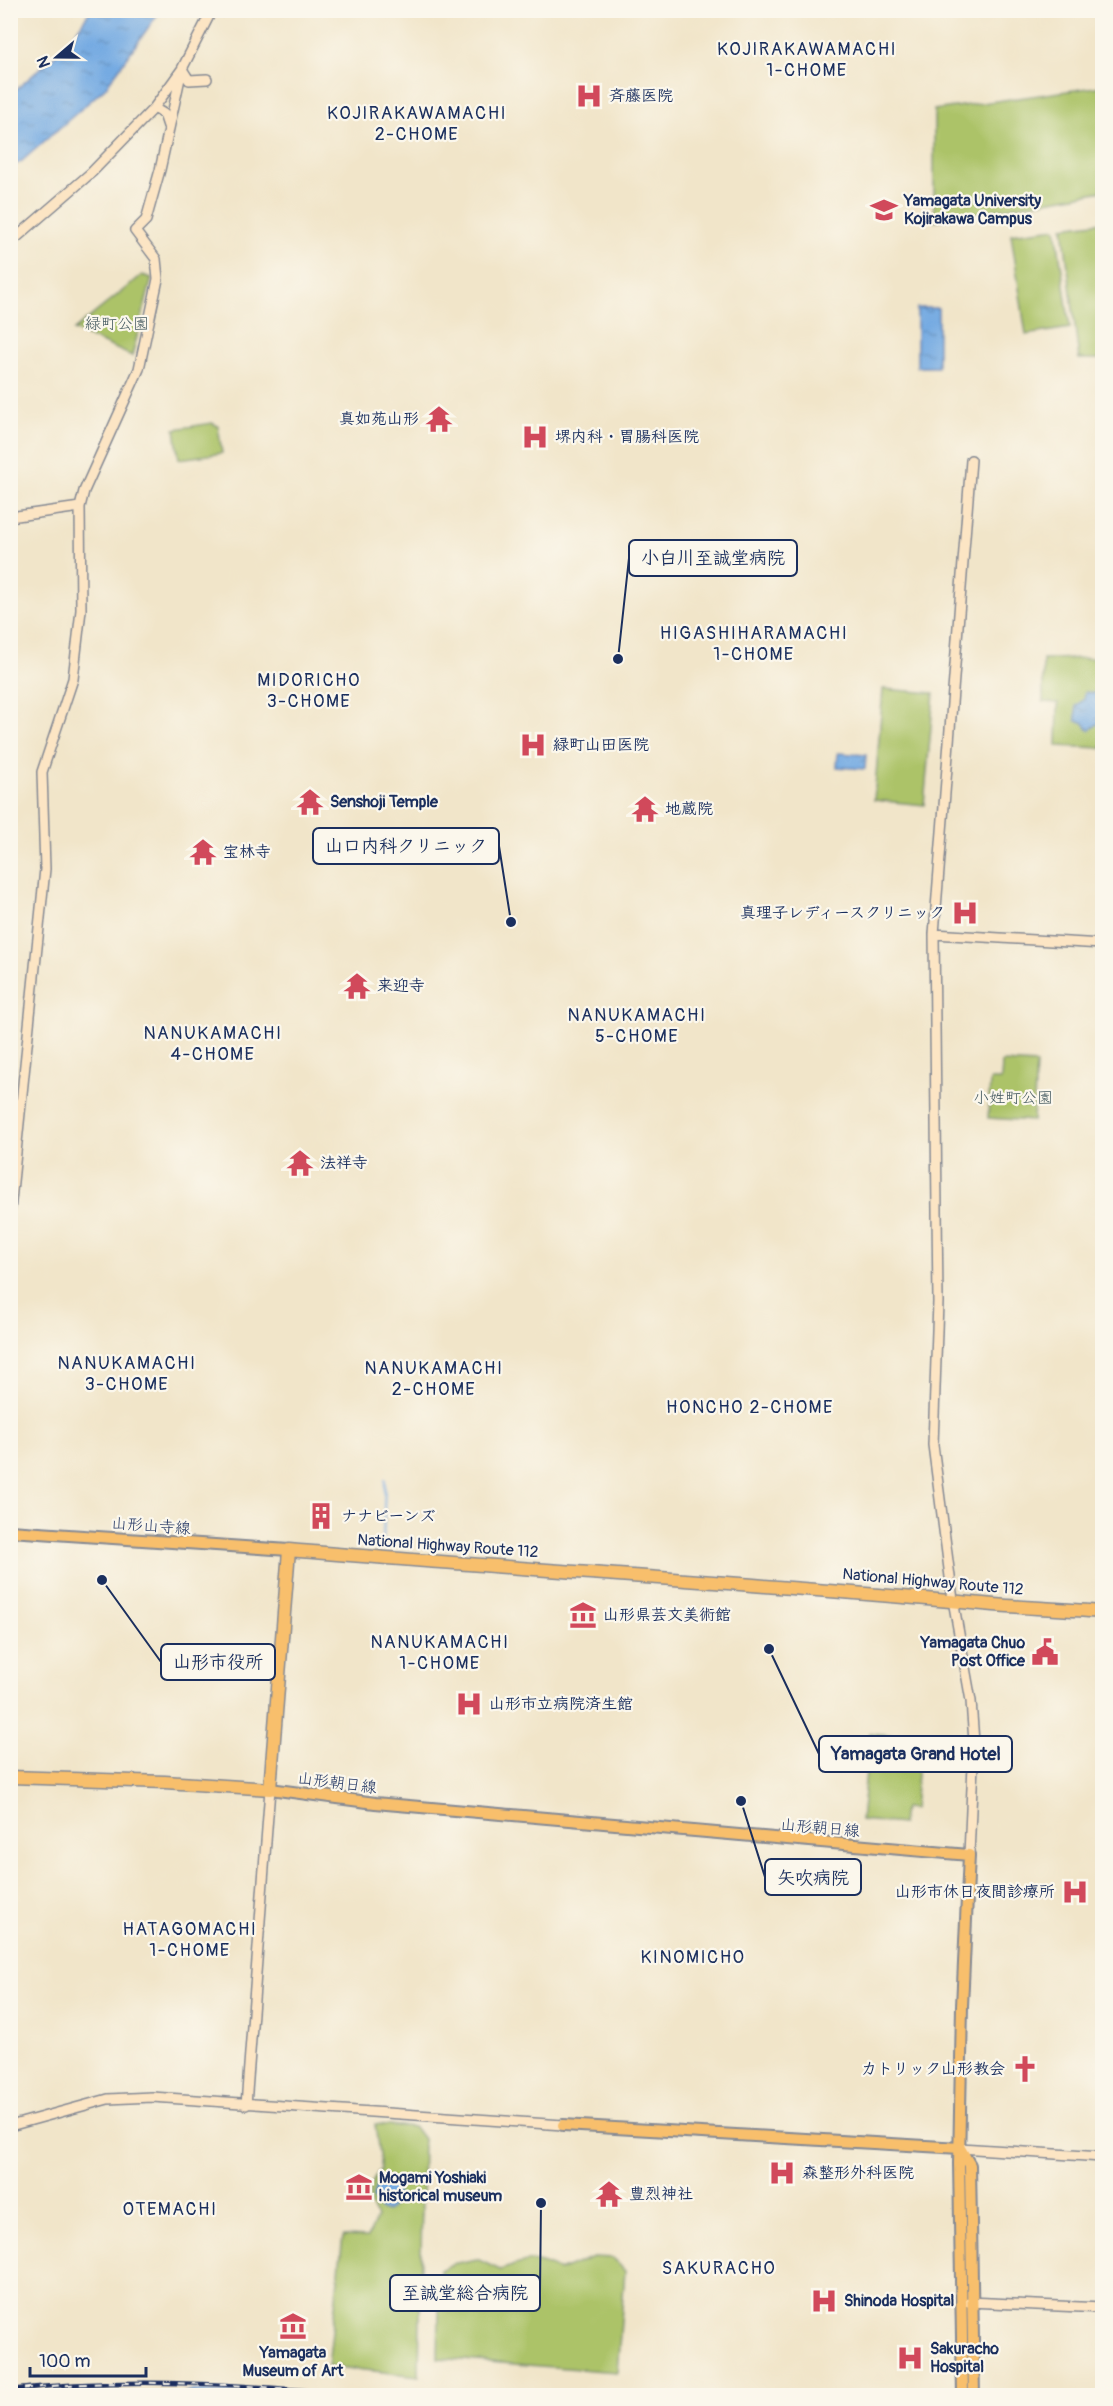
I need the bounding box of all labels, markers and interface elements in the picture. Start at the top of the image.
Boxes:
north arrow [27,27,87,87]
district label: KOJIRAKAWAMACHI 1-CHOME [717,38,897,82]
text: N [33,53,55,70]
hospital icon: 斉藤医院 [574,81,604,111]
place label: 斉藤医院 [609,86,673,106]
district label: KOJIRAKAWAMACHI 2-CHOME [327,102,507,146]
place label: Yamagata University Kojirakawa Campus [903,191,1041,229]
school or university icon: Yamagata University Kojirakawa Campus [869,195,899,225]
park label: 緑町公園 [85,314,149,334]
temple icon: 真如苑山形 [424,404,454,434]
place label: 真如苑山形 [339,409,419,429]
hospital icon: 堺内科・胃腸科医院 [520,422,550,452]
place label: 堺内科・胃腸科医院 [555,427,699,447]
callout: 小白川至誠堂病院 [629,540,797,576]
text: 小白川至誠堂病院 [641,547,785,570]
district label: HIGASHIHARAMACHI 1-CHOME [660,622,848,666]
district label: MIDORICHO 3-CHOME [257,669,361,713]
hospital icon: 緑町山田医院 [518,730,548,760]
place label: 緑町山田医院 [553,735,649,755]
temple icon: Senshoji Temple [295,787,325,817]
place label: Senshoji Temple [330,792,439,812]
temple icon: 地蔵院 [630,794,660,824]
place label: 地蔵院 [665,799,713,819]
callout: 山口内科クリニック [313,828,499,864]
text: 山口内科クリニック [325,835,487,858]
temple icon: 宝林寺 [188,837,218,867]
place label: 宝林寺 [223,842,271,862]
hospital icon: 真理子レディースクリニック [950,898,980,928]
place label: 真理子レディースクリニック [740,903,945,923]
temple icon: 来迎寺 [342,971,372,1001]
place label: 来迎寺 [377,976,425,996]
district label: NANUKAMACHI 5-CHOME [567,1004,707,1048]
district label: NANUKAMACHI 4-CHOME [143,1022,283,1066]
park label: 小姓町公園 [973,1088,1053,1108]
temple icon: 法祥寺 [285,1148,315,1178]
place label: 法祥寺 [320,1153,368,1173]
district label: NANUKAMACHI 3-CHOME [57,1352,197,1396]
district label: NANUKAMACHI 2-CHOME [364,1357,504,1401]
district label: HONCHO 2-CHOME [666,1396,834,1419]
building icon: ナナビーンズ [306,1501,336,1531]
place label: ナナビーンズ [341,1506,435,1526]
street label: 山形山寺線 [110,1513,192,1539]
street label: National Highway Route 112 [357,1530,539,1562]
street label: National Highway Route 112 [842,1564,1024,1600]
museum icon: 山形県芸文美術館 [568,1600,598,1630]
place label: 山形県芸文美術館 [603,1605,731,1625]
district label: NANUKAMACHI 1-CHOME [370,1631,510,1675]
place label: Yamagata Chuo Post Office [920,1633,1026,1671]
public building icon: Yamagata Chuo Post Office [1030,1637,1060,1667]
callout: 山形市役所 [161,1644,275,1680]
text: 山形市役所 [173,1651,263,1674]
hospital icon: 山形市立病院済生館 [454,1689,484,1719]
place label: 山形市立病院済生館 [489,1694,633,1714]
callout: Yamagata Grand Hotel [819,1736,1012,1772]
text: Yamagata Grand Hotel [830,1743,1001,1766]
street label: 山形朝日線 [296,1768,378,1798]
street label: 山形朝日線 [779,1815,861,1841]
callout: 矢吹病院 [765,1859,861,1895]
text: 矢吹病院 [777,1867,849,1890]
hospital icon: 山形市休日夜間診療所 [1060,1877,1090,1907]
place label: 山形市休日夜間診療所 [895,1882,1055,1902]
district label: HATAGOMACHI 1-CHOME [123,1918,257,1962]
district label: KINOMICHO [641,1946,746,1969]
church icon: カトリック山形教会 [1010,2054,1040,2084]
place label: カトリック山形教会 [861,2059,1005,2079]
hospital icon: 森整形外科医院 [767,2158,797,2188]
place label: 森整形外科医院 [802,2163,914,2183]
place label: Mogami Yoshiaki historical museum [379,2168,502,2206]
museum icon: Mogami Yoshiaki historical museum [344,2172,374,2202]
temple icon: 豊烈神社 [594,2179,624,2209]
place label: 豊烈神社 [629,2184,693,2204]
district label: OTEMACHI [123,2198,218,2221]
district label: SAKURACHO [662,2257,776,2280]
callout: 至誠堂総合病院 [390,2275,540,2311]
text: 至誠堂総合病院 [402,2282,528,2305]
hospital icon: Shinoda Hospital [809,2286,839,2316]
place label: Shinoda Hospital [844,2291,955,2311]
museum icon: Yamagata Museum of Art [278,2311,308,2341]
place label: Sakuracho Hospital [930,2339,999,2377]
scale bar [30,2340,146,2378]
place label: Yamagata Museum of Art [243,2343,344,2381]
hospital icon: Sakuracho Hospital [895,2343,925,2373]
text: 100 m [39,2350,91,2373]

